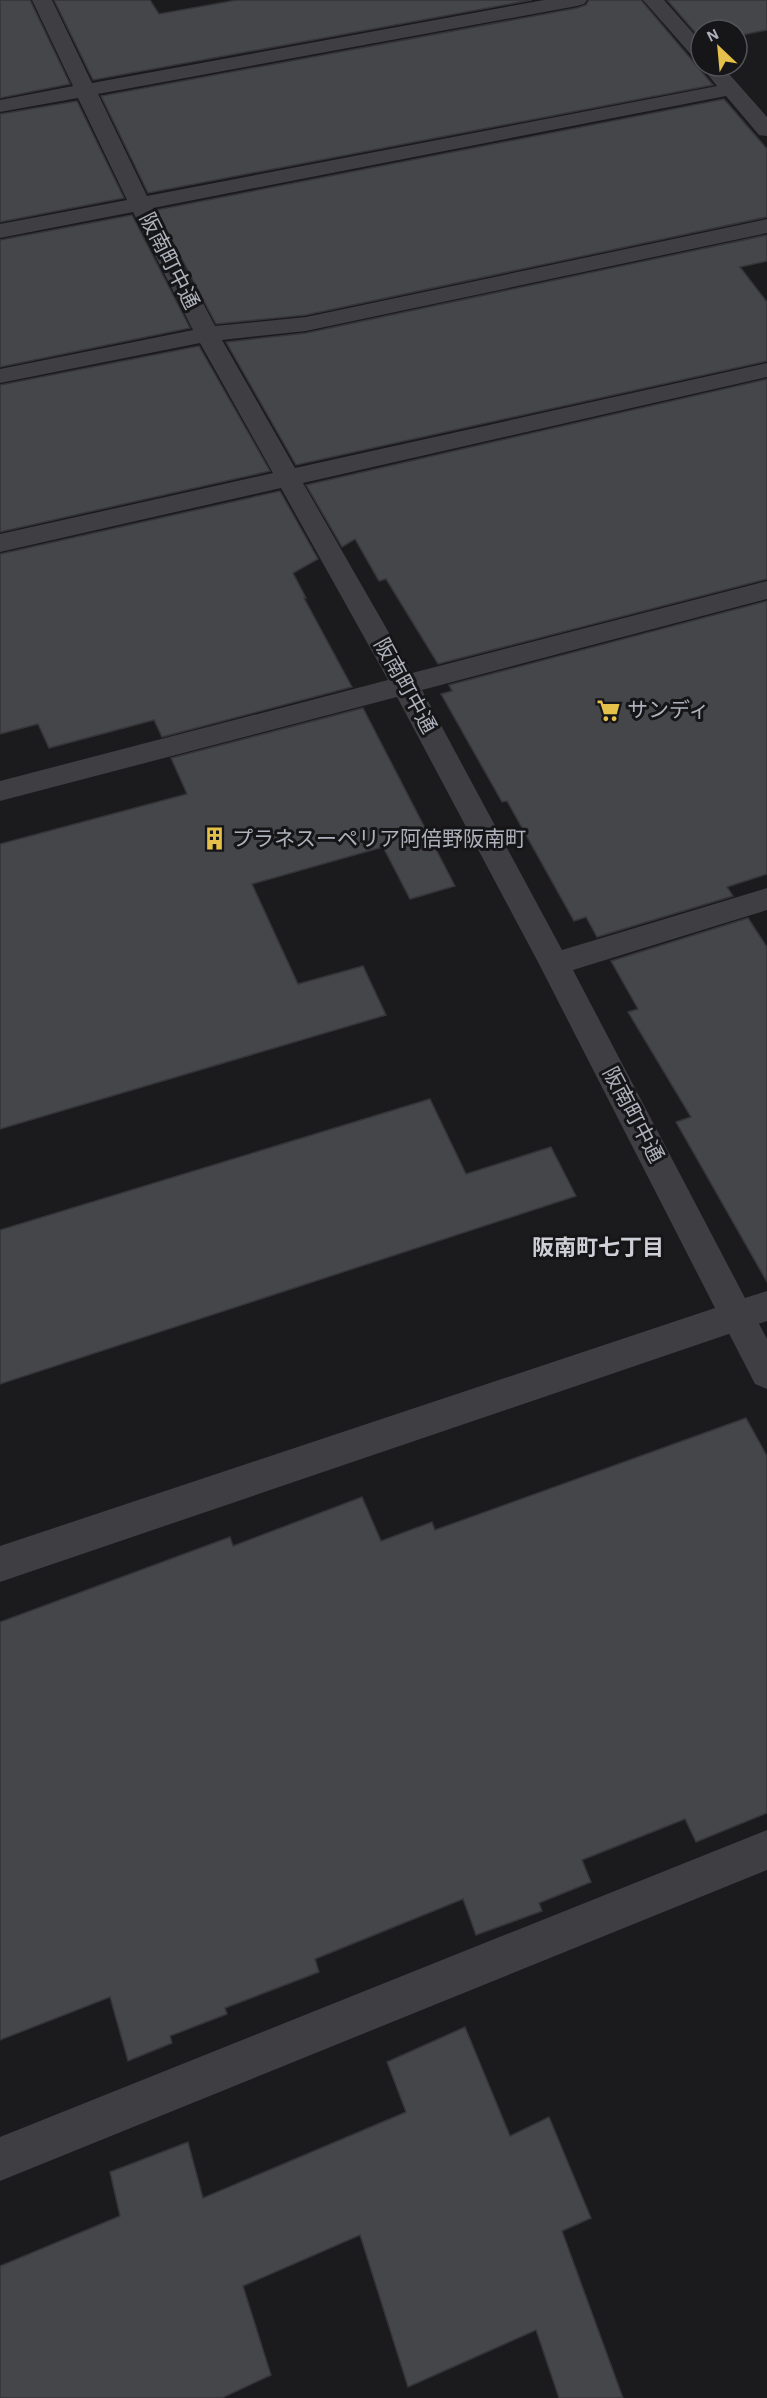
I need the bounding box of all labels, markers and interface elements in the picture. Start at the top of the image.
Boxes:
north arrow [689,18,749,78]
text: N [704,26,721,45]
street label: 阪南町中通 [136,209,203,313]
street label: 阪南町中通 [370,635,441,737]
supermarket icon: サンディ [596,697,622,723]
place label: サンディ [627,699,710,721]
building icon: プラネスーペリア阿倍野阪南町 [201,826,227,852]
place label: プラネスーペリア阿倍野阪南町 [232,828,526,850]
street label: 阪南町中通 [599,1063,668,1166]
district label: 阪南町七丁目 [532,1236,664,1259]

